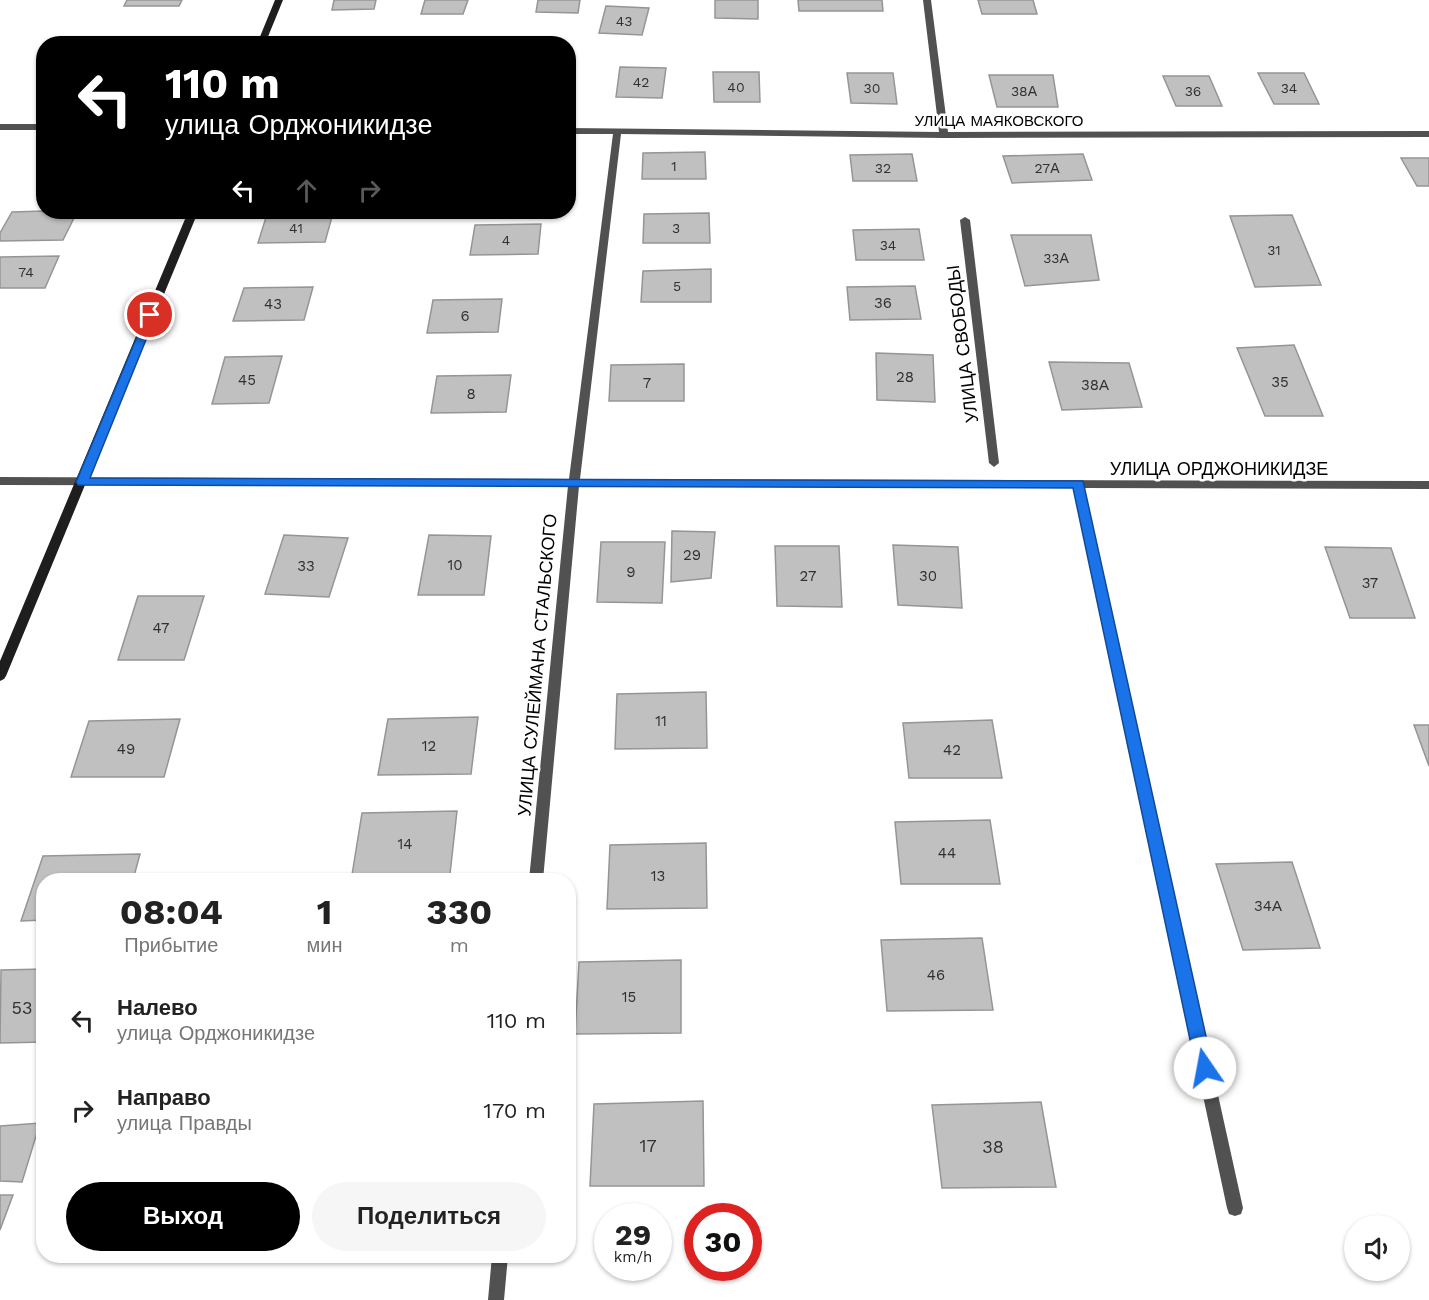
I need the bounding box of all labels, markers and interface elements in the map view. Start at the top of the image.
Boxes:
house number: 43 [616,13,632,29]
text: 110 m [165,59,280,108]
icon: left [66,60,144,138]
house number: 42 [633,74,649,90]
house number: 40 [727,79,745,95]
house number: 30 [864,80,880,96]
house number: 34 [1281,80,1297,96]
house number: 38А [1011,83,1038,99]
house number: 36 [1185,83,1201,99]
text: улица Орджоникидзе [165,109,432,141]
street label: УЛИЦА МАЯКОВСКОГО [915,112,1083,130]
house number: 1 [671,158,677,174]
house number: 32 [875,160,891,176]
house number: 27А [1034,160,1060,176]
icon: left [227,174,260,207]
icon: ahead [290,174,323,207]
icon: right [353,174,386,207]
house number: 41 [289,220,303,236]
house number: 3 [672,220,680,236]
house number: 4 [502,232,510,248]
house number: 34 [880,237,896,253]
house number: 31 [1267,242,1281,258]
house number: 33А [1043,250,1069,266]
house number: 74 [18,264,34,280]
street label: УЛИЦА СВОБОДЫ [942,264,982,424]
house number: 5 [673,278,681,294]
pin [124,289,175,340]
house number: 36 [874,294,892,312]
house number: 43 [264,295,282,313]
icon: arrive [133,298,166,331]
house number: 6 [460,307,470,325]
house number: 28 [896,368,914,386]
house number: 45 [238,371,256,389]
house number: 35 [1271,373,1289,391]
house number: 7 [643,374,651,392]
house number: 38А [1081,376,1109,394]
house number: 8 [466,385,476,403]
street label: УЛИЦА ОРДЖОНИКИДЗЕ [1110,458,1328,479]
street label: УЛИЦА СУЛЕЙМАНА СТАЛЬСКОГО [513,513,561,817]
house number: 29 [683,546,701,564]
house number: 10 [447,556,463,574]
house number: 33 [297,557,315,575]
house number: 9 [626,563,636,581]
house number: 27 [800,567,816,585]
house number: 30 [919,567,937,585]
house number: 37 [1362,574,1378,592]
house number: 47 [153,619,169,637]
house number: 11 [655,712,667,730]
house number: 12 [422,737,436,755]
house number: 49 [117,740,135,758]
house number: 42 [943,741,961,759]
house number: 14 [397,835,413,853]
house number: 44 [938,844,956,862]
house number: 13 [651,867,665,885]
text: 08:04 [120,891,223,933]
text: 1 [317,891,332,933]
text: 330 [426,891,492,933]
house number: 34А [1254,897,1282,915]
text: Прибытие [124,933,218,957]
text: мин [307,933,343,957]
text: m [450,933,469,957]
house number: 46 [927,966,945,984]
house number: 15 [622,988,636,1006]
text: Налево [117,995,198,1020]
house number: 53 [12,997,32,1018]
icon: left [66,1004,99,1037]
text: 110 m [487,1008,546,1033]
text: улица Орджоникидзе [117,1021,315,1045]
position arrow [1173,1036,1237,1100]
text: Направо [117,1085,211,1110]
icon: right [66,1094,99,1127]
text: 170 m [483,1098,546,1123]
text: улица Правды [117,1111,252,1135]
house number: 17 [639,1135,657,1156]
house number: 38 [982,1136,1004,1157]
button: Выход [66,1182,300,1251]
button: Поделиться [312,1182,546,1251]
speed limit sign: 30 [684,1203,762,1281]
map controls [1344,1215,1410,1281]
button: sound [1344,1215,1410,1281]
text: 29 [615,1217,651,1252]
text: km/h [614,1248,652,1266]

